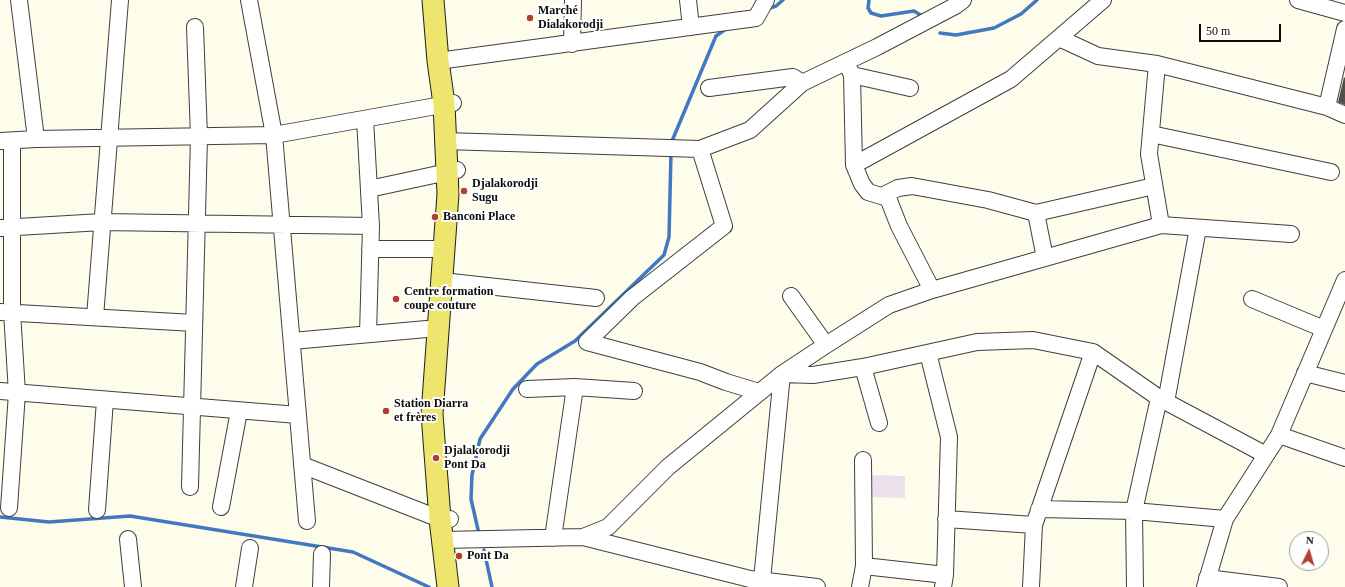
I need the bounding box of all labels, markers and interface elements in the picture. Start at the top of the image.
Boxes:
place label: Marché Dialakorodji [538,4,603,32]
marker: Marché Dialakorodji [525,13,535,23]
scale bar [1201,16,1283,42]
text: 50 m [1206,24,1230,38]
place label: Djalakorodji Sugu [472,177,538,205]
marker: Djalakorodji Sugu [459,186,469,196]
place label: Banconi Place [443,210,515,224]
marker: Banconi Place [430,212,440,222]
place label: Centre formation coupe couture [404,285,493,313]
marker: Centre formation coupe couture [391,294,401,304]
place label: Station Diarra et frères [394,397,468,425]
marker: Station Diarra et frères [381,406,391,416]
place label: Djalakorodji Pont Da [444,444,510,472]
marker: Djalakorodji Pont Da [431,453,441,463]
north arrow [1289,531,1329,571]
text: N [1305,534,1314,546]
place label: Pont Da [467,549,509,563]
marker: Pont Da [454,551,464,561]

